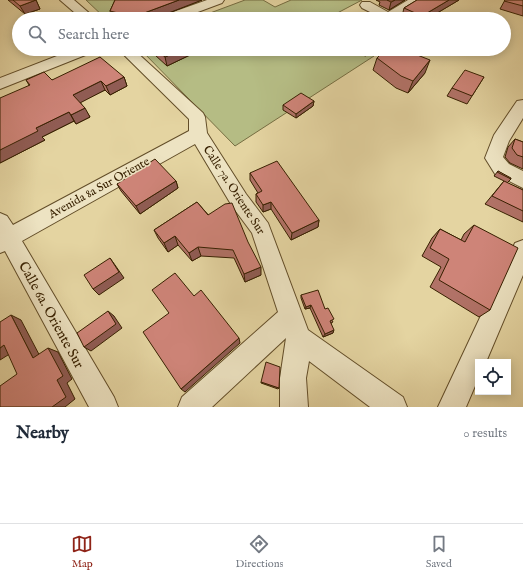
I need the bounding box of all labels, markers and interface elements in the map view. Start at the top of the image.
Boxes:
search box [12,12,511,56]
icon: search [26,23,48,45]
text: Search here [58,25,129,44]
street label: Calle 7a. Oriente Sur [200,143,269,238]
street label: Avenida 8a Sur Oriente [45,154,153,223]
street label: Calle 6a. Oriente Sur [14,258,88,372]
map controls [475,359,511,395]
button: locate [475,359,511,395]
text: Nearby [16,423,69,444]
text: 0 results [463,425,507,442]
tab: Map [71,533,93,571]
tab: Directions [236,533,283,571]
tab: Saved [426,533,452,571]

